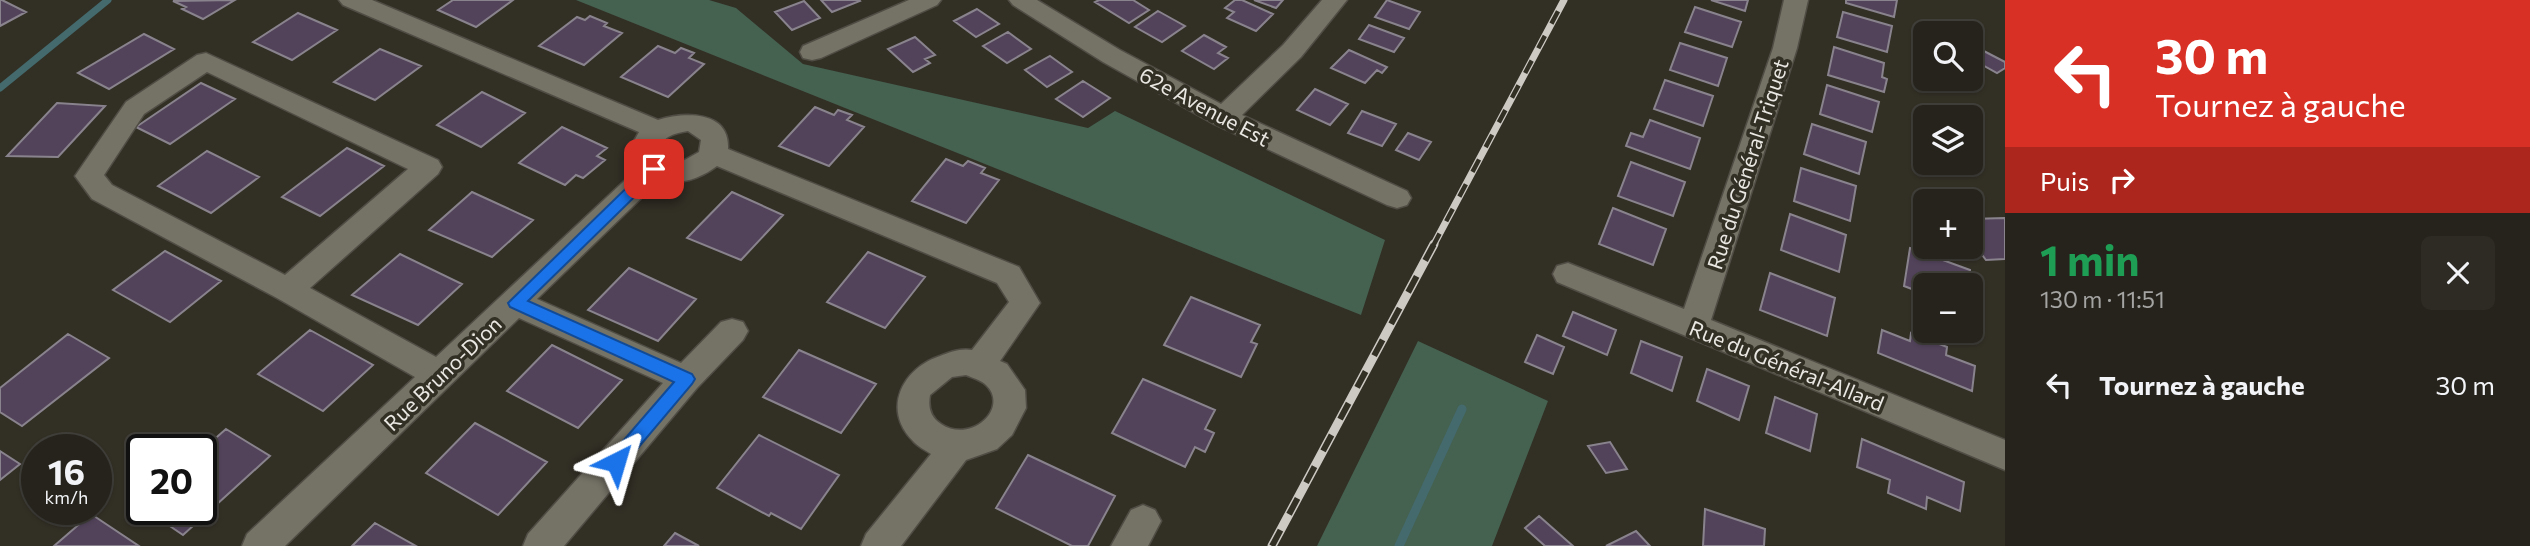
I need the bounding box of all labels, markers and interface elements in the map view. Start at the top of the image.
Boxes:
map controls [1913,21,1983,343]
button: search [1913,21,1983,91]
text: 30 m [2155,24,2268,84]
icon: left [2040,28,2131,119]
street label: Rue du Général-Triquet [1701,56,1793,272]
street label: 62e Avenue Est [1136,61,1274,151]
text: Tournez à gauche [2155,84,2406,124]
button: layers [1913,105,1983,175]
pin [624,139,684,199]
icon: arrive [635,150,673,188]
icon: right [2103,161,2141,199]
text: Puis [2040,165,2089,196]
button: + [1913,189,1983,259]
text: 1 min [2040,233,2140,285]
button: close [2421,236,2495,310]
button: − [1913,273,1983,343]
text: 130 m · 11:51 [2040,285,2165,313]
street label: Rue Bruno-Dion [378,311,506,435]
street label: Rue du Général-Allard [1686,315,1888,415]
icon: left [2040,366,2078,404]
text: Tournez à gauche [2099,369,2305,400]
text: 30 m [2436,369,2495,400]
position arrow [579,425,653,499]
speed limit sign: 20 [126,434,217,525]
text: 16 [48,449,85,492]
text: km/h [45,486,88,508]

